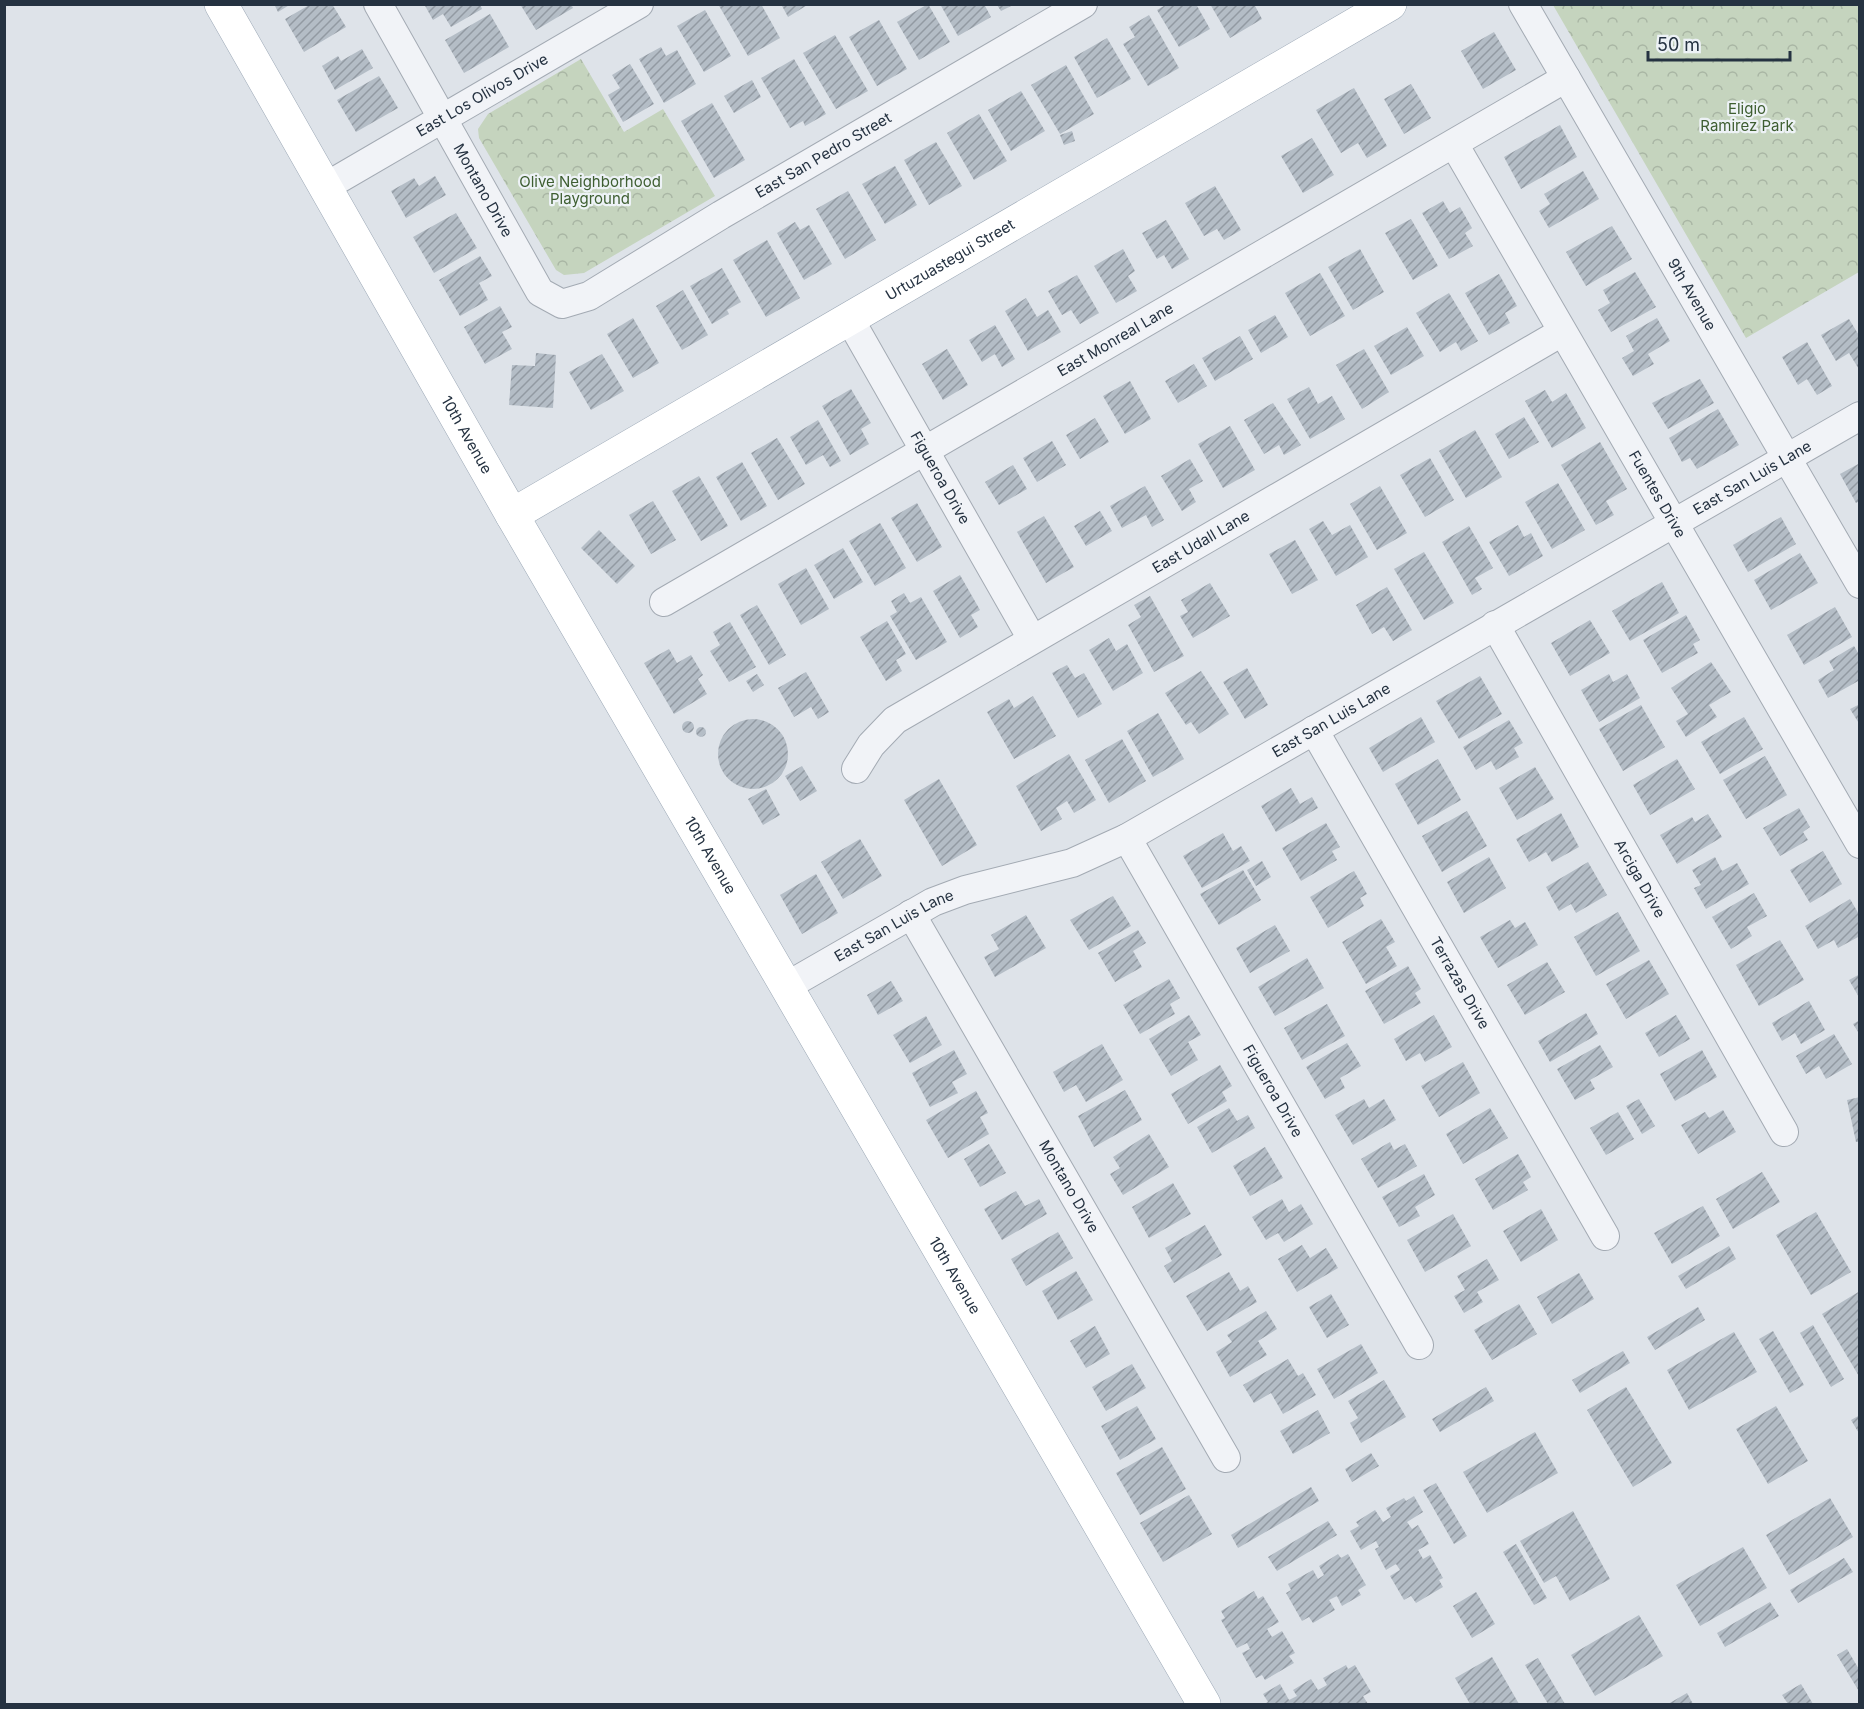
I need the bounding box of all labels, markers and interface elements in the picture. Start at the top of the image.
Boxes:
scale bar [1648,24,1790,62]
text: 50 m [1657,34,1700,55]
street label: East Los Olivos Drive [413,49,551,141]
park label: Eligio Ramirez Park [1700,99,1794,135]
street label: East San Pedro Street [752,108,895,202]
street label: Montano Drive [450,140,517,240]
park label: Olive Neighborhood Playground [519,172,661,208]
street label: Urtuzuastegui Street [882,215,1018,305]
street label: 9th Avenue [1664,255,1721,334]
street label: East Monreal Lane [1054,298,1177,381]
street label: 10th Avenue [437,392,497,477]
street label: Figueroa Drive [907,428,975,527]
street label: East San Luis Lane [1690,436,1815,519]
street label: Fuentes Drive [1625,447,1690,541]
street label: East Udall Lane [1149,506,1253,577]
street label: East San Luis Lane [1268,679,1393,762]
street label: 10th Avenue [681,813,741,897]
street label: Arciga Drive [1610,836,1670,921]
street label: East San Luis Lane [831,885,956,966]
street label: Terrazas Drive [1426,933,1494,1032]
street label: Figueroa Drive [1239,1041,1307,1140]
street label: Montano Drive [1035,1136,1104,1236]
street label: 10th Avenue [925,1233,985,1317]

